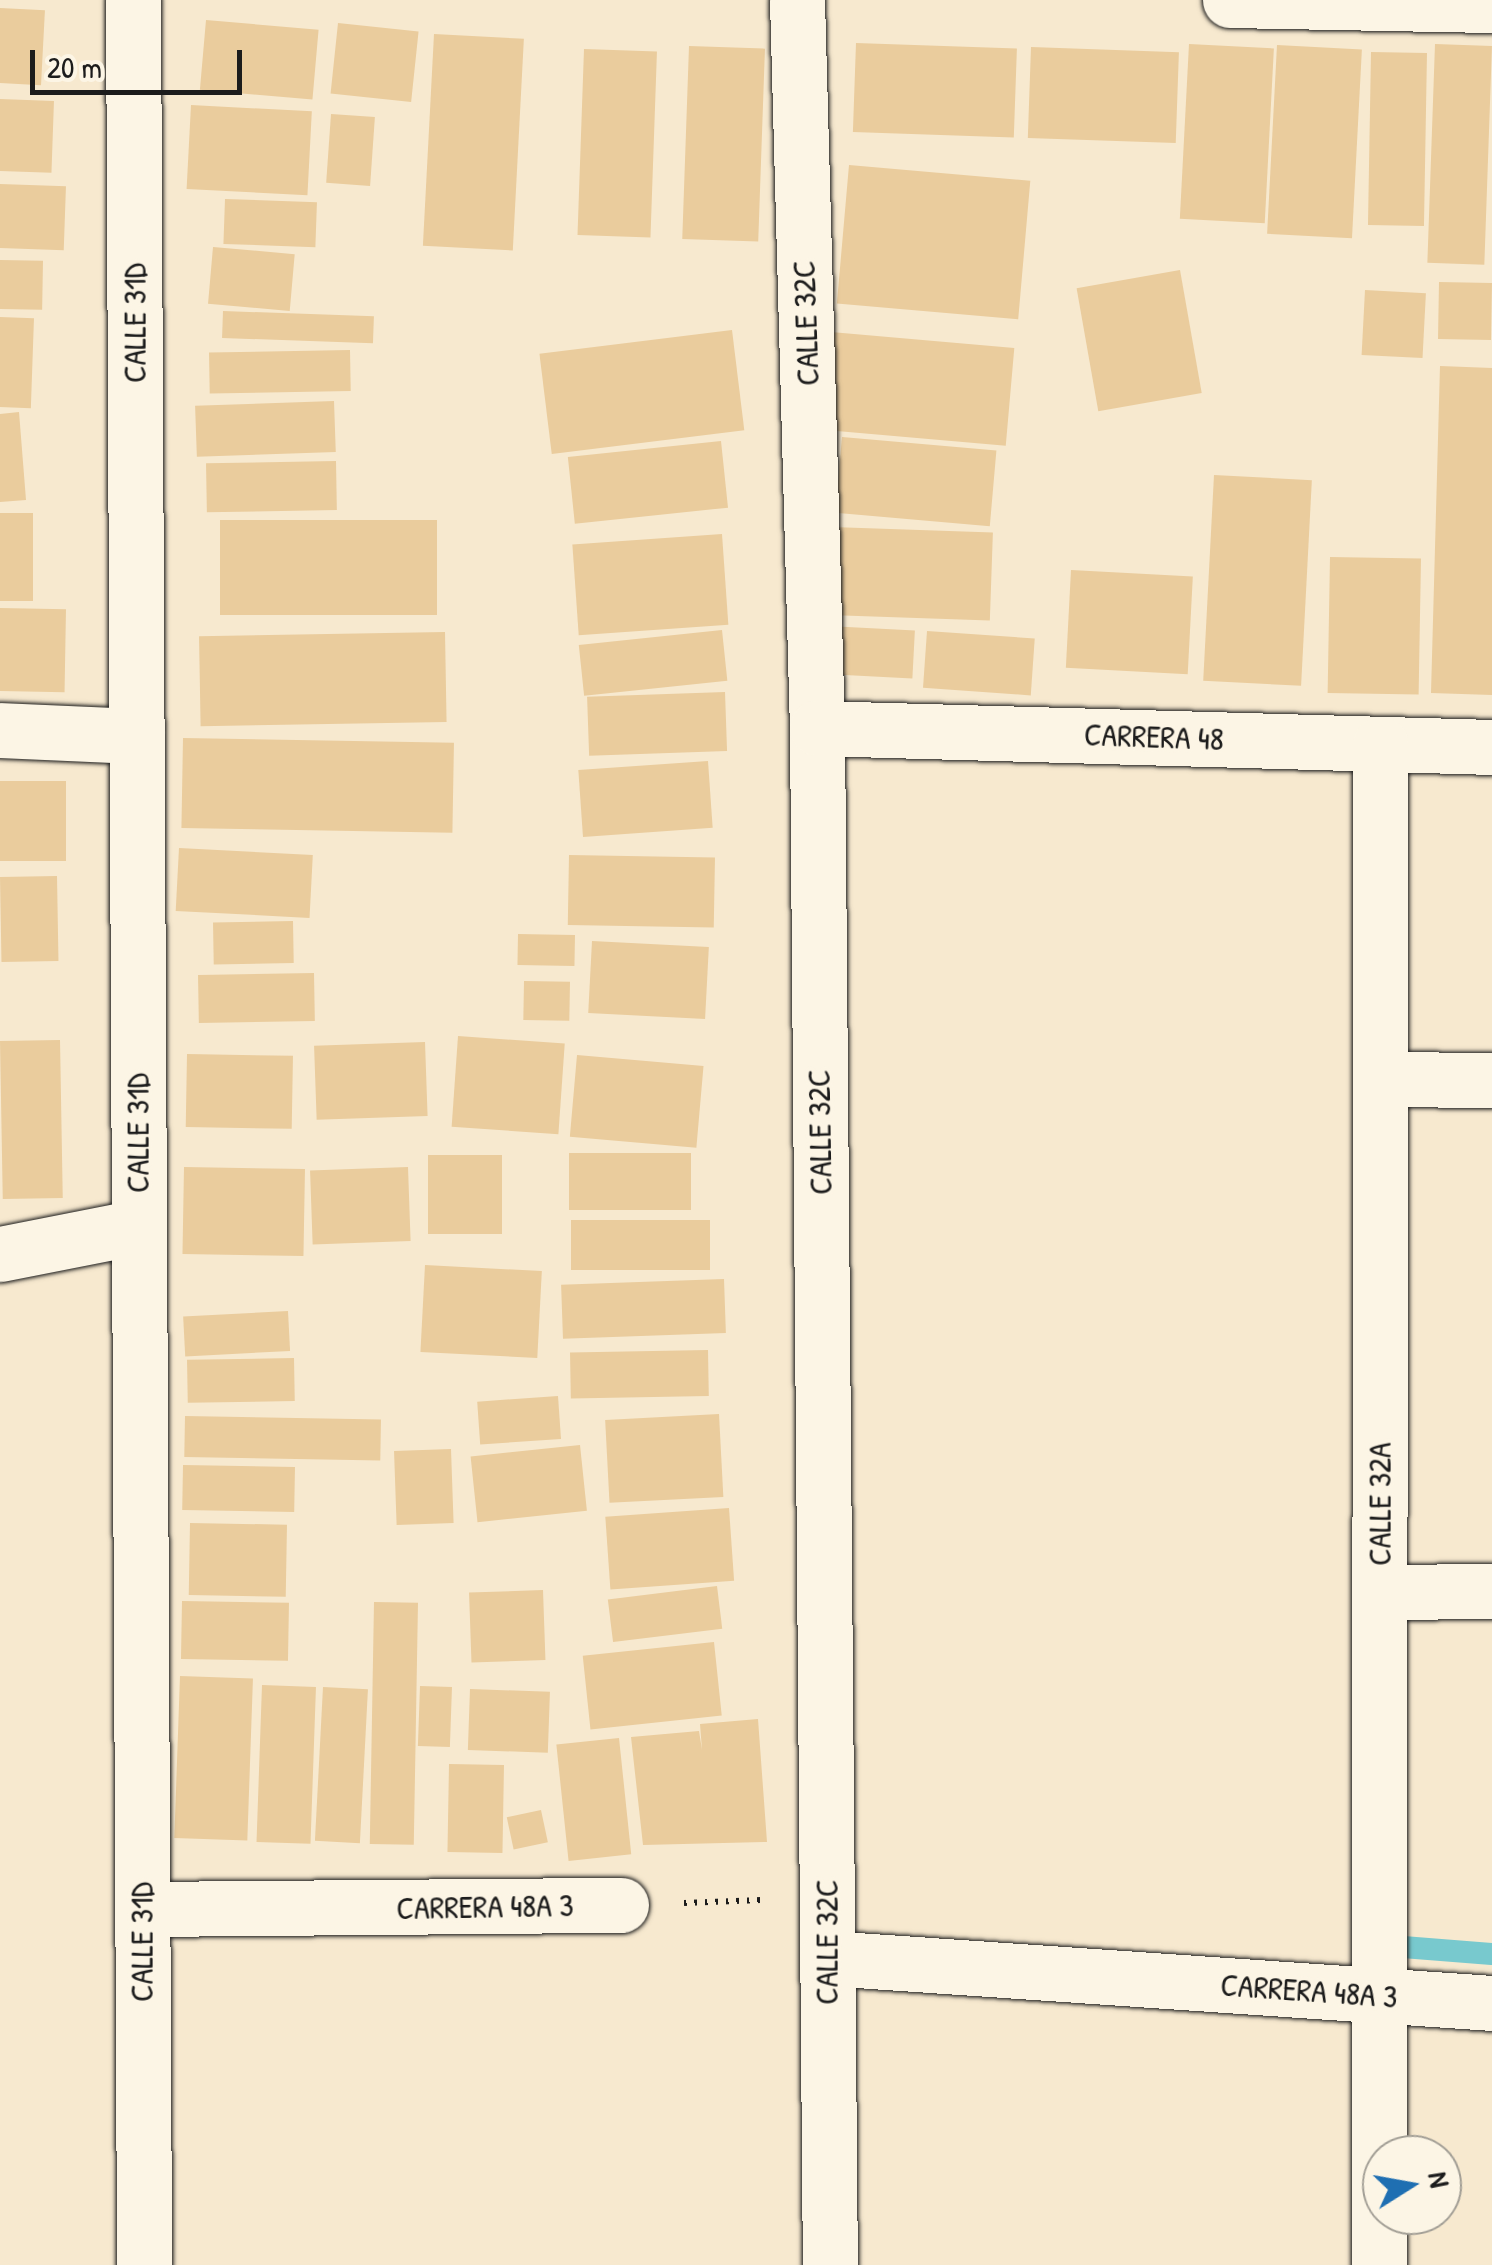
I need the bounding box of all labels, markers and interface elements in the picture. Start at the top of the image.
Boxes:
scale bar [35,30,248,92]
text: 20 m [47,47,102,87]
street label: CALLE 32C [785,260,827,386]
street label: CALLE 31D [116,263,154,383]
street label: CARRERA 48 [1084,715,1224,759]
street label: CALLE 32C [800,1069,840,1195]
street label: CALLE 31D [119,1073,157,1193]
street label: CALLE 32A [1361,1442,1399,1566]
street label: CALLE 32C [808,1879,846,2005]
street label: CALLE 31D [123,1882,161,2002]
street label: CARRERA 48A 3 [396,1886,574,1928]
street label: CARRERA 48A 3 [1219,1966,1399,2016]
north arrow [1362,2135,1462,2235]
text: N [1419,2169,1460,2191]

